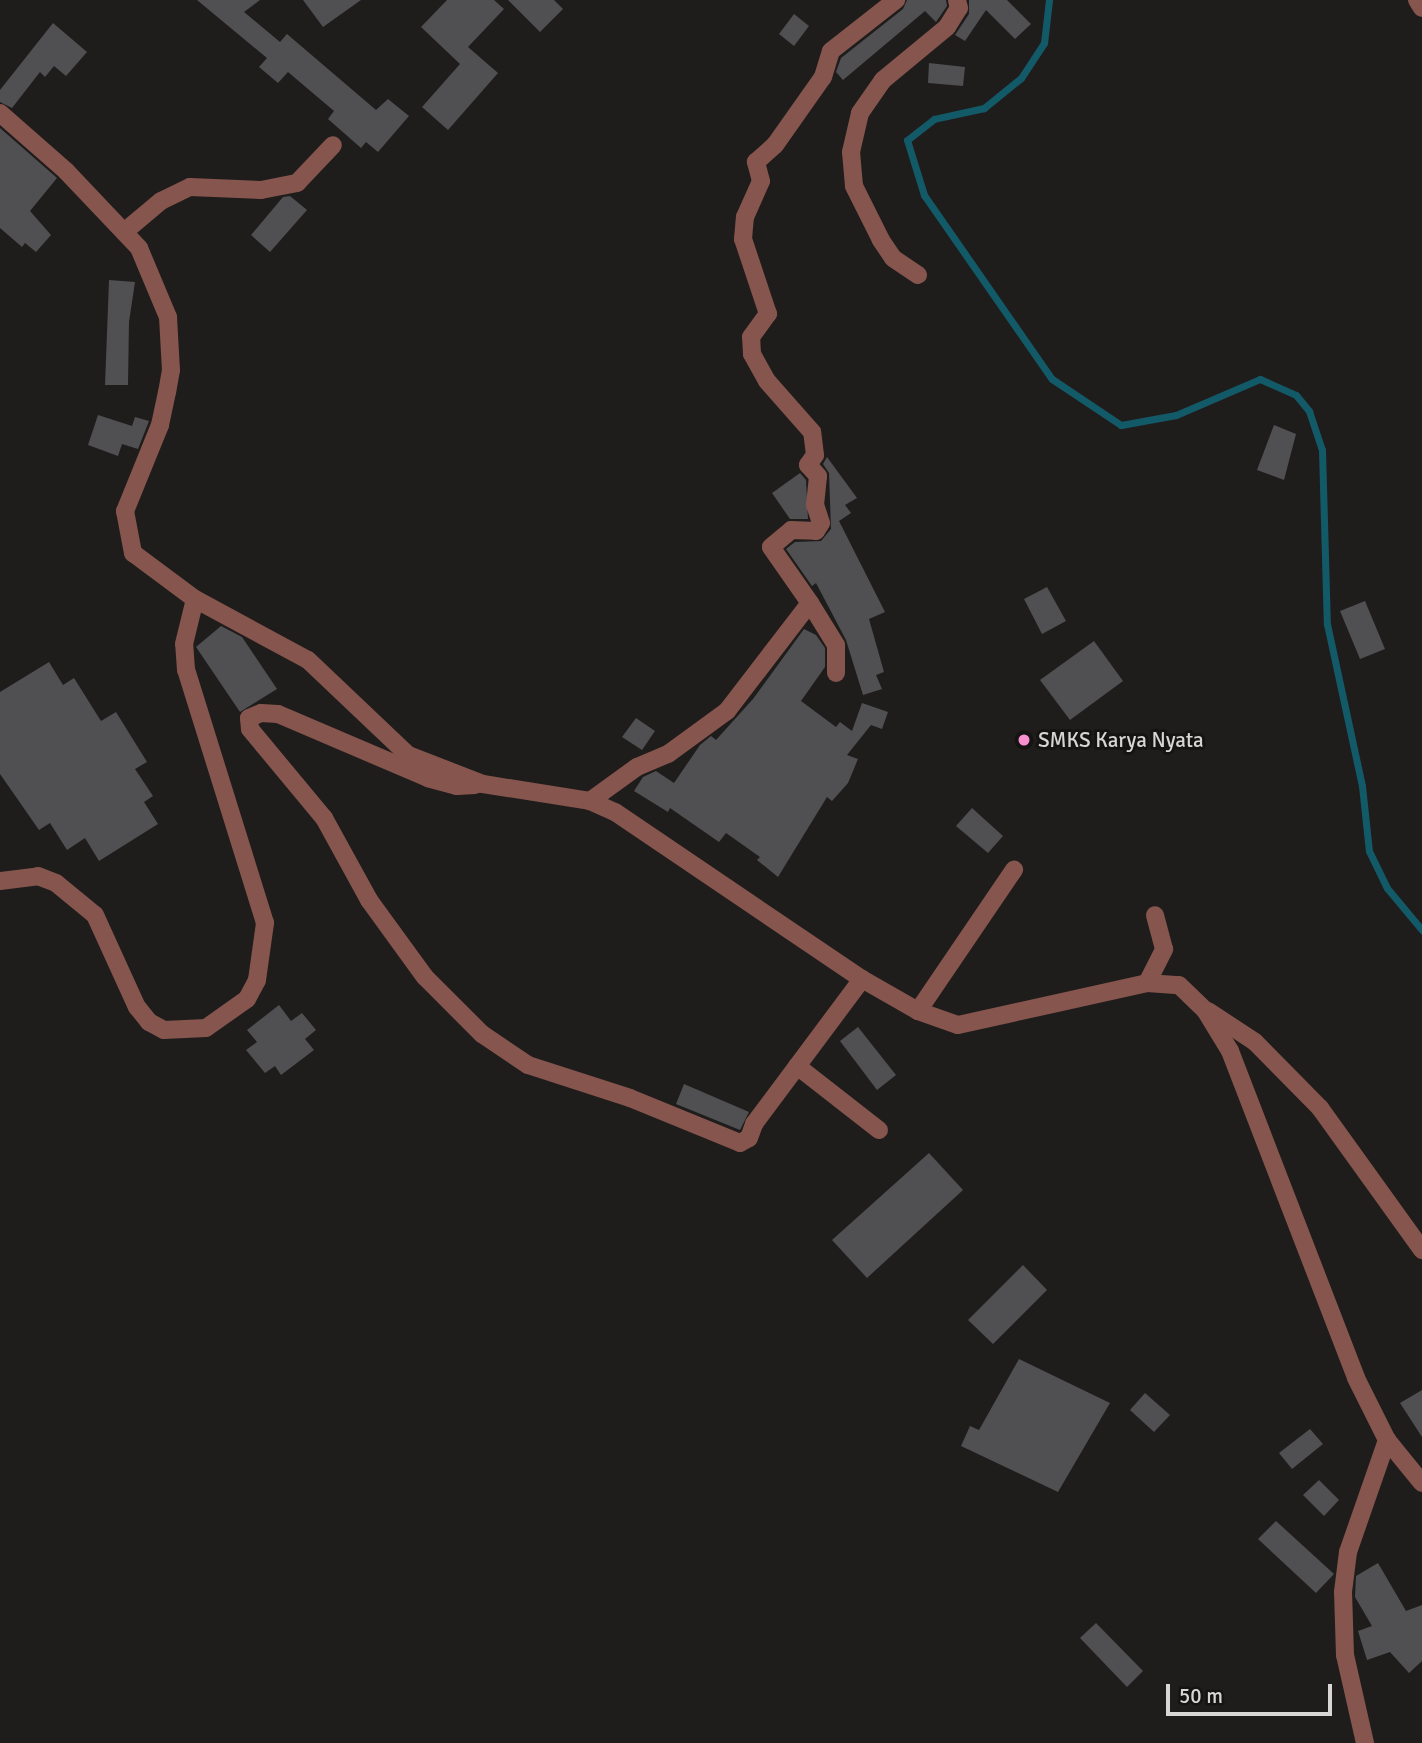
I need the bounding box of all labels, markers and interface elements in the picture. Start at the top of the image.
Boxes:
place label: SMKS Karya Nyata [1038,727,1204,753]
marker: SMKS Karya Nyata [1016,732,1032,748]
scale bar [1170,1670,1336,1714]
text: 50 m [1179,1683,1223,1709]

